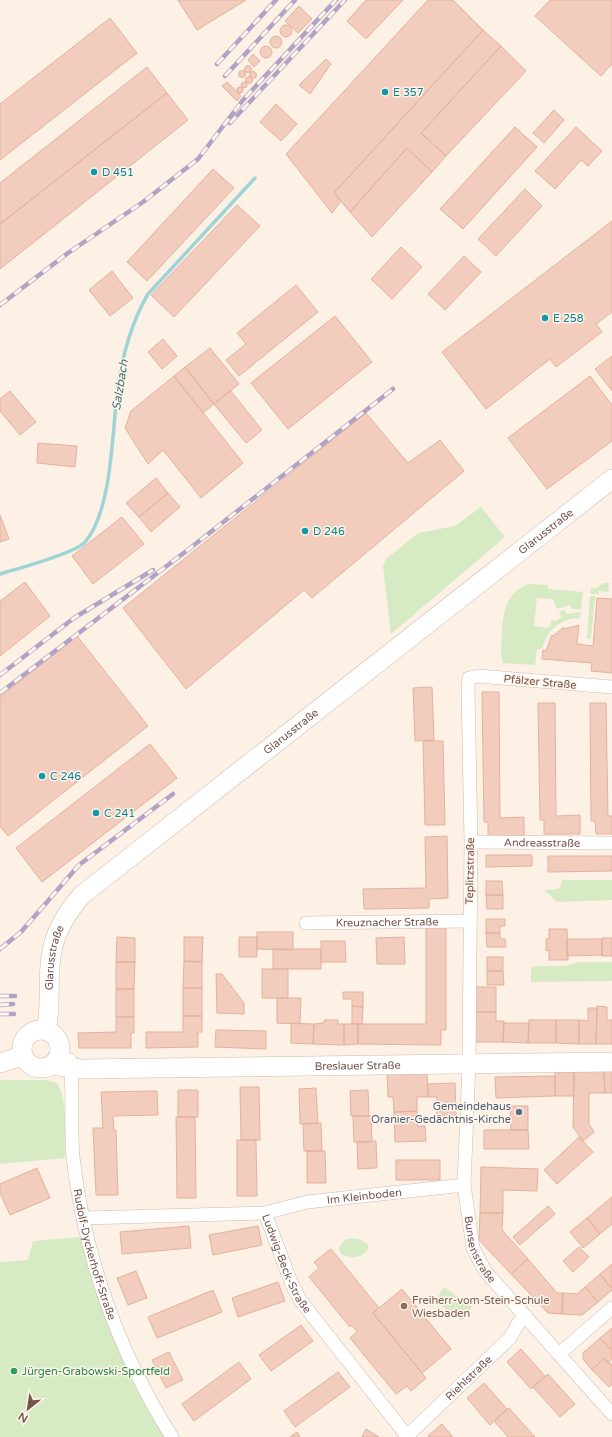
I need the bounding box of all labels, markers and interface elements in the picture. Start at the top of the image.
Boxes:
place label: E 357 [393,86,424,99]
marker: E 357 [380,87,390,97]
place label: D 451 [102,166,134,179]
marker: D 451 [89,167,99,177]
place label: E 258 [553,312,584,325]
marker: E 258 [540,313,550,323]
water label: Salzbach [109,358,131,411]
street label: Glarusstraße [516,506,576,557]
place label: D 246 [313,525,345,538]
marker: D 246 [300,526,310,536]
street label: Pfälzer Straße [503,672,577,692]
street label: Glarusstraße [261,706,321,757]
place label: C 246 [50,770,81,783]
marker: C 246 [37,771,47,781]
place label: C 241 [104,807,135,820]
marker: C 241 [91,808,101,818]
street label: Andreasstraße [504,836,580,849]
street label: Teplitzstraße [463,837,477,905]
street label: Kreuznacher Straße [336,915,438,929]
street label: Glarusstraße [43,923,66,990]
street label: Breslauer Straße [315,1058,401,1072]
place label: Gemeindehaus Oranier-Gedächtnis-Kirche [371,1100,511,1126]
marker: Gemeindehaus Oranier-Gedächtnis-Kirche [514,1107,524,1117]
street label: Im Kleinboden [326,1185,402,1206]
street label: Rudolf-Dyckerhoff-Straße [71,1188,119,1322]
street label: Ludwig-Beck-Straße [259,1212,314,1316]
street label: Bunsenstraße [462,1215,499,1285]
place label: Freiherr-vom-Stein-Schule Wiesbaden [412,1294,550,1320]
marker: Freiherr-vom-Stein-Schule Wiesbaden [399,1301,409,1311]
street label: Riehlstraße [442,1353,494,1403]
place label: Jürgen-Grabowski-Sportfeld [22,1365,170,1378]
marker: Jürgen-Grabowski-Sportfeld [9,1366,19,1376]
north arrow [8,1389,48,1429]
text: N [16,1409,30,1425]

